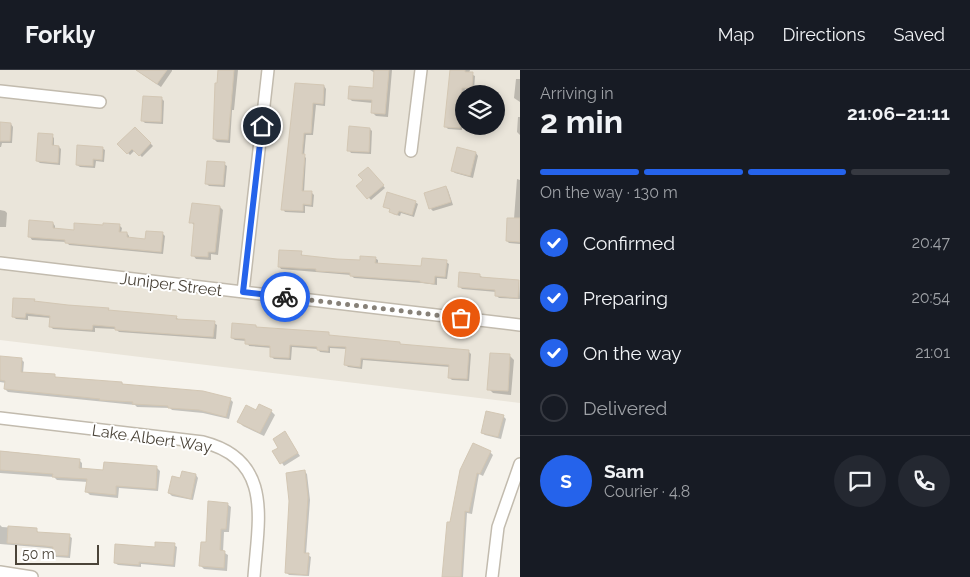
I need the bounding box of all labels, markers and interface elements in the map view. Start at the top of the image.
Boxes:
text: Forkly [25,20,95,49]
text: Map [718,24,754,45]
text: Directions [782,24,866,45]
text: Saved [894,24,945,45]
text: Arriving in [540,84,614,103]
map controls [455,85,505,135]
button: layers [455,85,505,135]
text: 21:06–21:11 [847,102,950,124]
text: 2 min [540,103,623,140]
pin [241,105,283,147]
icon: home [248,112,276,140]
text: On the way · 130 m [540,183,678,202]
icon: check [540,229,568,257]
text: Confirmed [583,232,675,254]
text: 20:47 [912,233,950,252]
street label: Juniper Street [119,269,224,300]
courier [260,272,310,322]
icon: bike [271,283,299,311]
icon: check [540,284,568,312]
text: Preparing [583,287,668,309]
text: 20:54 [911,288,950,307]
pin [440,297,482,339]
icon: bag [447,304,475,332]
icon: check [540,339,568,367]
text: On the way [583,342,682,364]
text: 21:01 [915,343,950,362]
text: Delivered [583,397,667,419]
street label: Lake Albert Way [91,421,213,456]
button: chat [834,455,886,507]
button: phone [898,455,950,507]
text: Sam [604,460,644,482]
text: S [560,470,572,492]
text: Courier · 4.8 [604,482,690,501]
scale bar [15,542,99,565]
text: 50 m [22,546,55,562]

